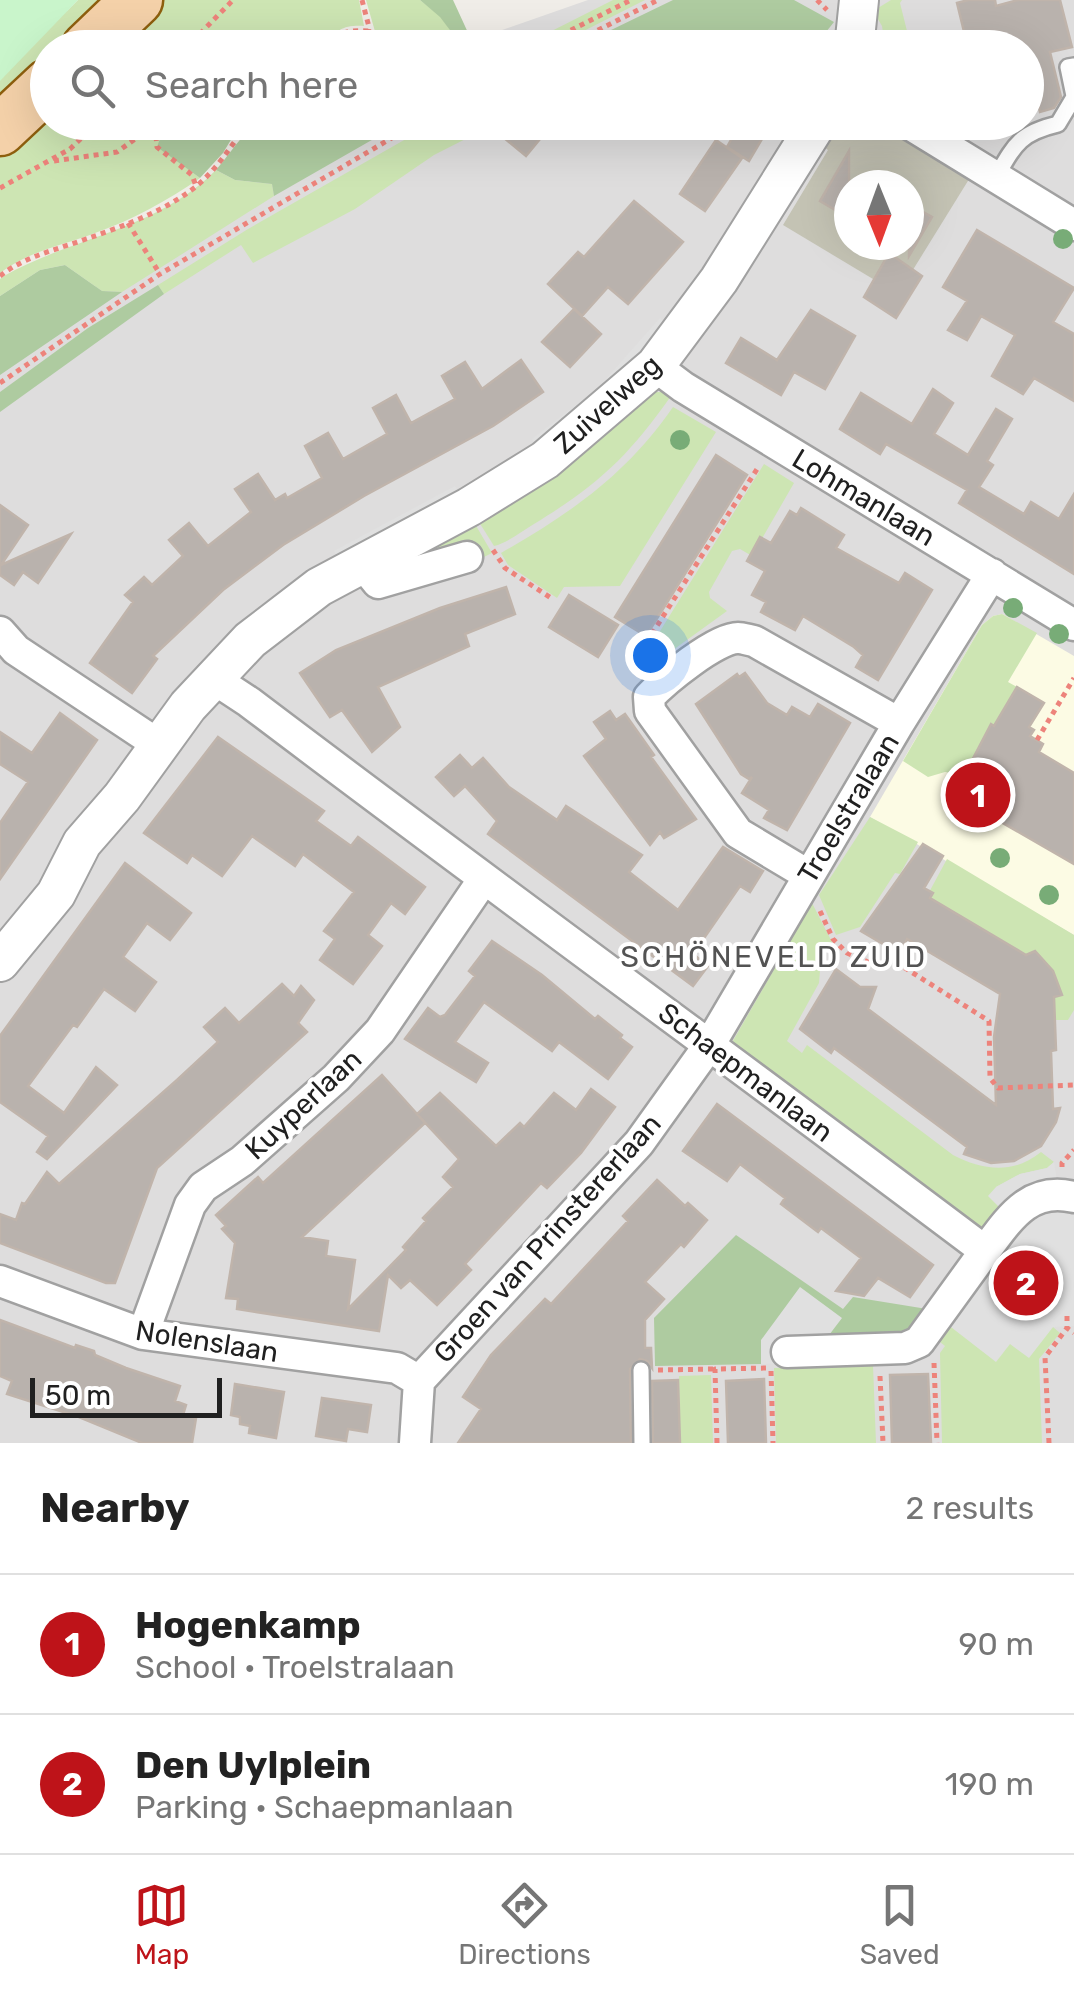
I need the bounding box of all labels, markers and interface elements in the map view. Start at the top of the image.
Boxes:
search box [30,30,1044,140]
icon: search [65,58,120,113]
text: Search here [145,62,358,108]
north arrow [834,170,924,260]
street label: Zuivelweg [547,348,667,461]
street label: Lohmanlaan [786,442,941,553]
your location [625,630,676,681]
street label: Troelstralaan [791,727,906,889]
pin: 1 [946,758,1010,832]
district label: SCHÖNEVELD ZUID [620,939,928,975]
street label: Schaepmanlaan [652,996,839,1149]
street label: Kuyperlaan [239,1042,368,1166]
street label: Groen van Prinstererlaan [427,1107,668,1369]
pin: 2 [994,1246,1058,1320]
street label: Nolenslaan [133,1314,281,1369]
scale bar [30,1373,222,1418]
text: 50 m [45,1379,111,1412]
text: Nearby [40,1483,190,1533]
text: 2 results [905,1489,1034,1527]
text: Hogenkamp [135,1602,361,1648]
text: 1 [65,1625,80,1663]
text: 90 m [958,1625,1034,1663]
text: School · Troelstralaan [135,1648,455,1686]
text: Den Uylplein [135,1742,371,1788]
text: 2 [62,1765,83,1803]
text: 190 m [945,1765,1034,1803]
text: Parking · Schaepmanlaan [135,1788,514,1826]
tab: Map [134,1878,189,1971]
tab: Directions [458,1878,591,1971]
tab: Saved [860,1878,940,1971]

